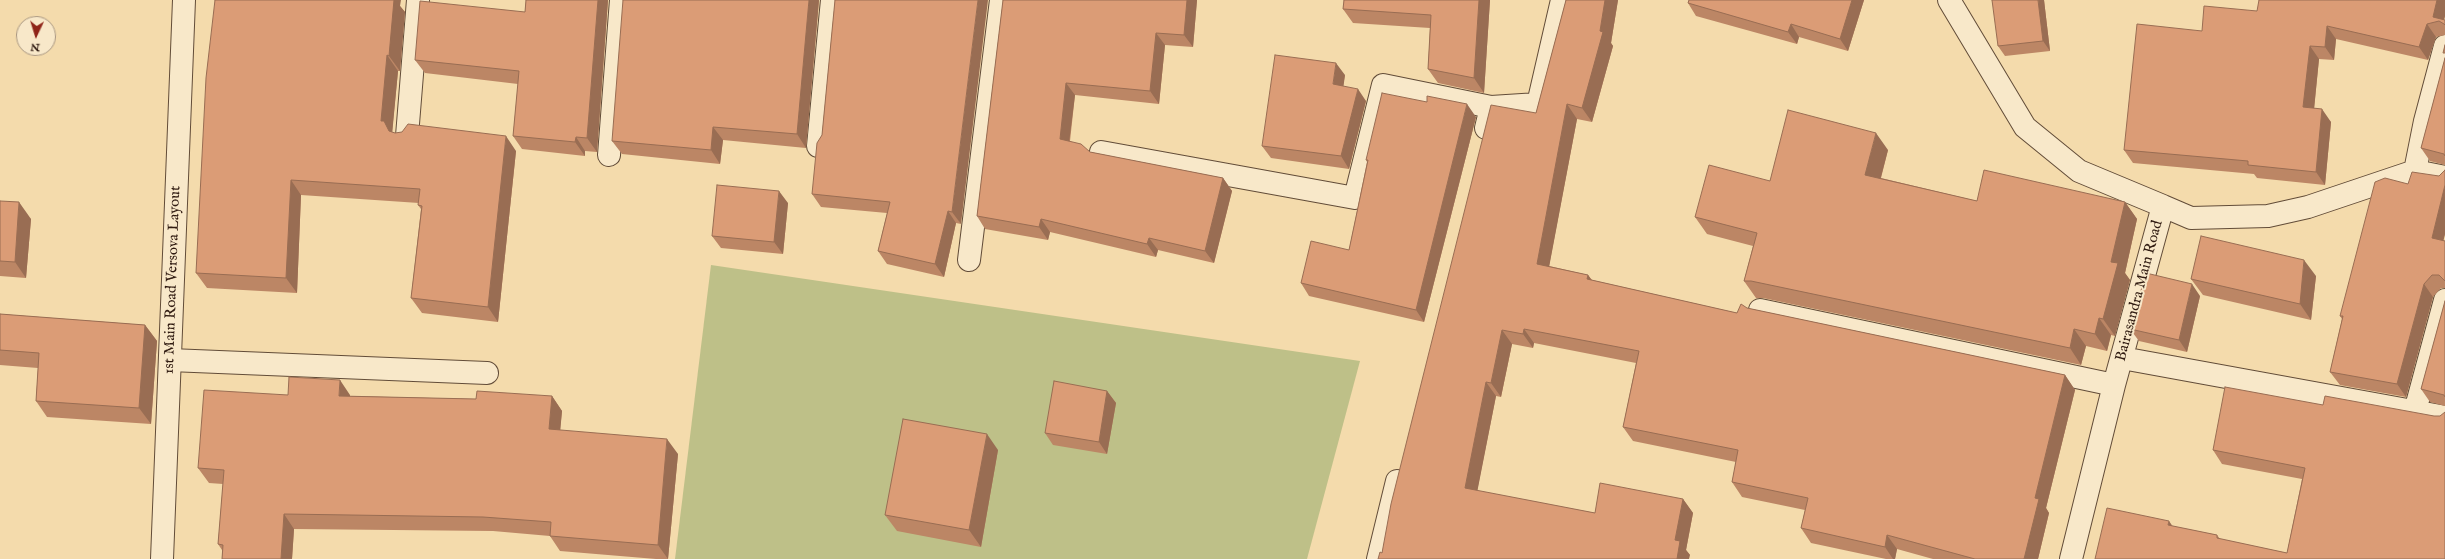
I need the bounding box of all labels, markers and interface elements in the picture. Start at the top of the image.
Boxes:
north arrow [16,16,56,56]
text: N [30,40,40,54]
street label: 1st Main Road Versova Layout [161,186,185,374]
street label: Bairasandra Main Road [2113,219,2167,363]

